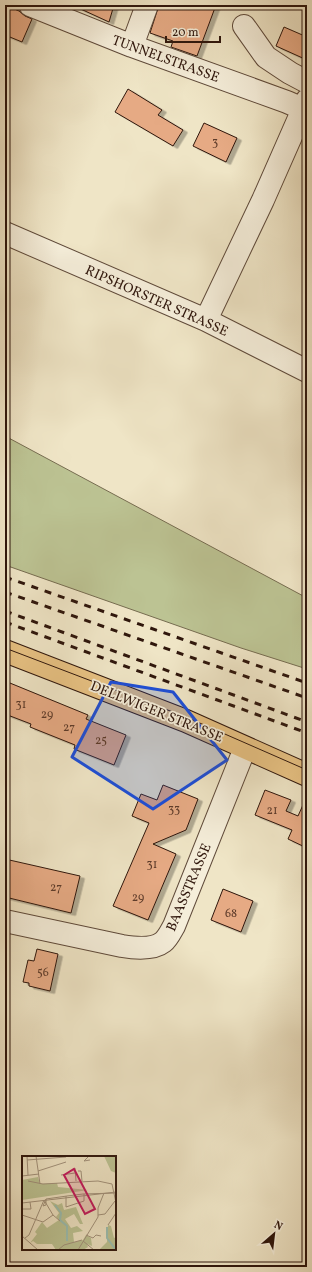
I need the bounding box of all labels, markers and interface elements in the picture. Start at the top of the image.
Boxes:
scale bar [166,18,220,44]
text: 20 m [172,25,199,41]
street label: TUNNELSTRASSE [109,31,222,88]
house number: 3 [212,135,218,151]
street label: RIPSHORSTER STRASSE [82,261,231,342]
street label: DELLWIGER STRASSE [87,677,226,748]
house number: 31 [16,697,26,713]
house number: 29 [41,707,53,723]
house number: 27 [63,720,75,736]
house number: 25 [95,733,107,749]
house number: 33 [168,802,180,818]
house number: 21 [266,803,278,819]
street label: BAASSTRASSE [162,841,216,935]
house number: 31 [147,857,157,873]
house number: 27 [50,880,62,896]
house number: 29 [132,890,144,906]
house number: 68 [225,906,237,922]
house number: 56 [37,965,49,981]
inset map [22,1156,116,1250]
north arrow [254,1214,294,1254]
text: N [271,1218,285,1235]

